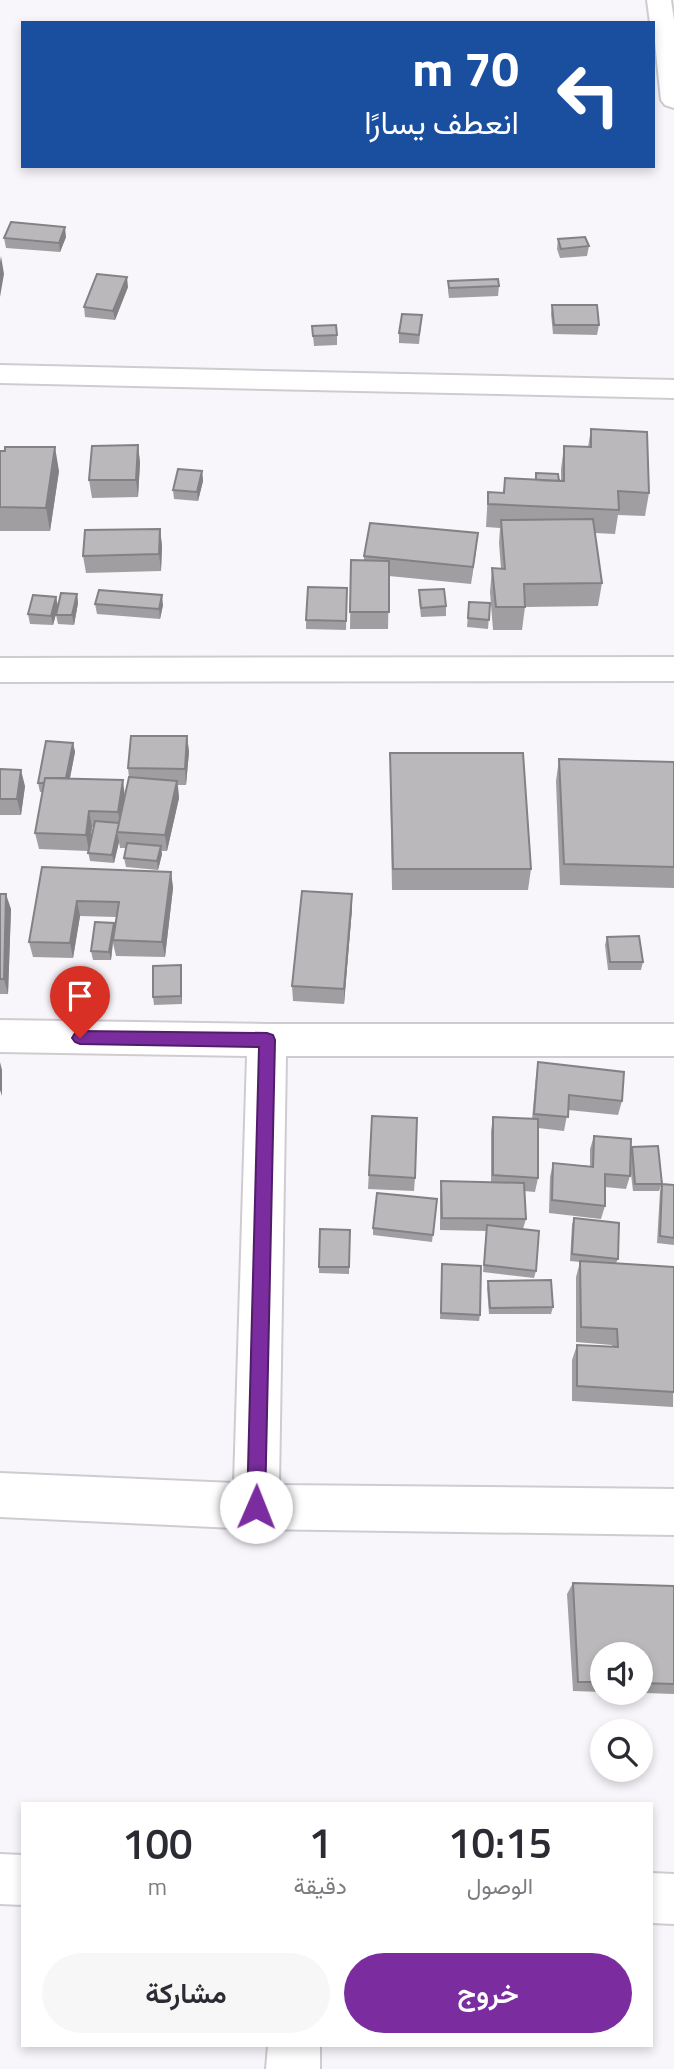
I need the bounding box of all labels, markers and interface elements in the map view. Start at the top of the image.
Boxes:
text: 70 m [412,30,519,105]
icon: left [543,49,634,140]
text: انعطف يسارًا [364,98,519,146]
pin [50,966,110,1038]
icon: arrive [61,977,99,1015]
position arrow [219,1470,293,1544]
map controls [590,1642,653,1782]
button: sound [590,1642,653,1705]
button: search [590,1719,653,1782]
text: 1 [308,1810,332,1874]
text: 10:15 [448,1810,552,1874]
text: 100 [122,1811,193,1875]
text: دقيقة [294,1868,347,1903]
text: الوصول [467,1868,533,1903]
text: m [148,1869,167,1904]
button: مشاركة [42,1953,330,2033]
button: خروج [344,1953,632,2033]

